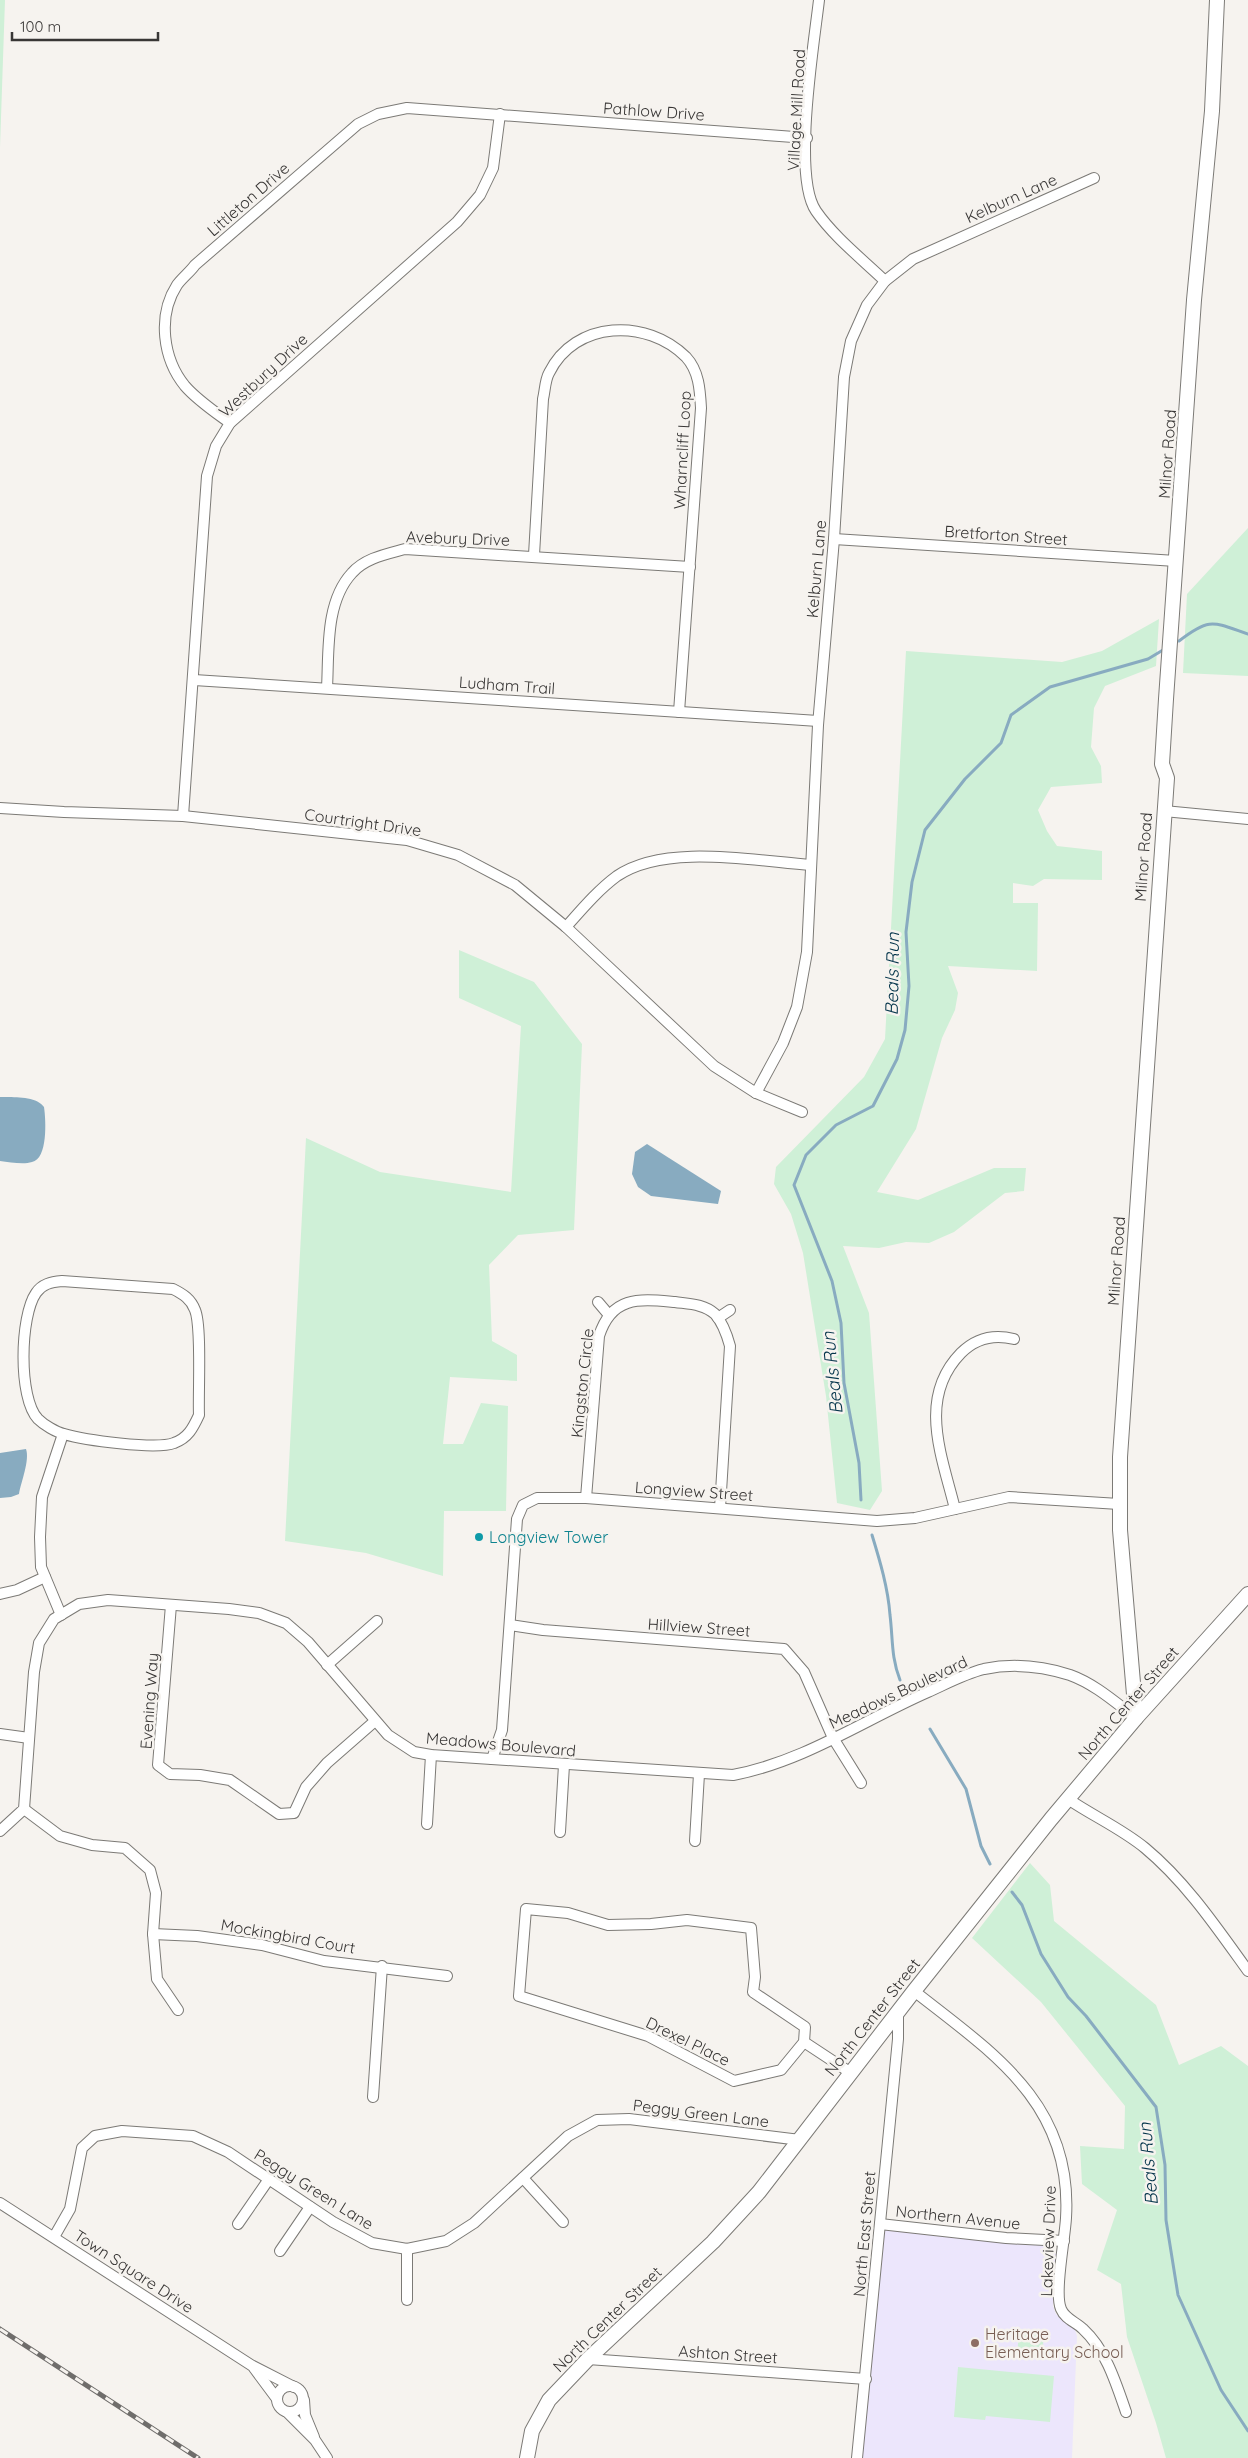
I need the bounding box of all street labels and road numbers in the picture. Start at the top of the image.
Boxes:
street label: Village Mill Road [783,48,809,172]
street label: Pathlow Drive [603,97,705,125]
street label: Littleton Drive [203,158,293,240]
street label: Kelburn Lane [962,169,1060,227]
street label: Westbury Drive [214,329,312,421]
street label: Wharncliff Loop [669,390,695,510]
street label: Milnor Road [1154,409,1180,499]
street label: Kelburn Lane [802,519,830,619]
street label: Bretforton Street [944,521,1068,549]
street label: Avebury Drive [406,526,510,550]
street label: Ludham Trail [458,672,556,698]
street label: Courtright Drive [303,804,423,840]
street label: Milnor Road [1130,812,1156,902]
street label: Milnor Road [1103,1216,1129,1306]
street label: Kingston Circle [566,1327,598,1439]
street label: Longview Street [634,1477,754,1505]
street label: Hillview Street [647,1613,751,1641]
street label: North Center Street [1073,1642,1183,1764]
street label: Meadows Boulevard [826,1651,970,1733]
street label: Evening Way [136,1652,162,1750]
street label: Meadows Boulevard [425,1727,577,1761]
street label: Mockingbird Court [219,1914,357,1958]
street label: North Center Street [820,1954,924,2080]
street label: Drexel Place [643,2012,733,2070]
street label: Peggy Green Lane [632,2095,770,2131]
street label: Peggy Green Lane [251,2144,377,2234]
street label: North East Street [849,2170,879,2298]
street label: Lakeview Drive [1036,2185,1060,2297]
street label: Northern Avenue [895,2200,1021,2234]
street label: Town Square Drive [71,2225,197,2317]
street label: North Center Street [548,2262,666,2376]
street label: Ashton Street [678,2341,778,2367]

